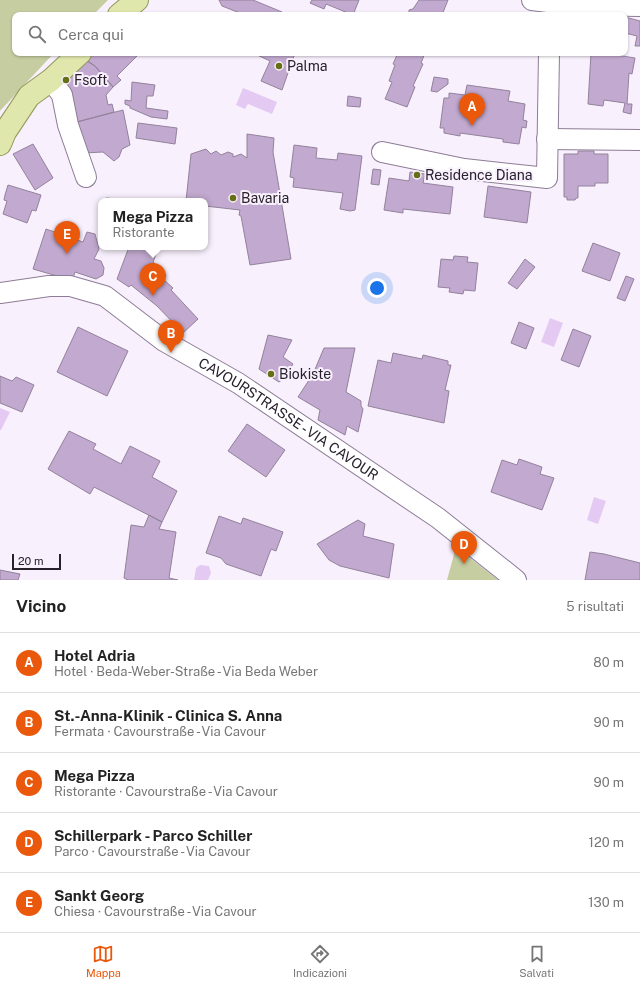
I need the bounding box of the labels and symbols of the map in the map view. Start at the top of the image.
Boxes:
place label: Palma [287,58,328,74]
marker: Palma [274,61,284,71]
place label: Fsoft [74,72,107,88]
marker: Fsoft [61,75,71,85]
pin: A [459,93,485,126]
place label: Residence Diana [425,167,533,183]
marker: Residence Diana [412,170,422,180]
place label: Bavaria [241,190,289,206]
marker: Bavaria [228,193,238,203]
pin: E [54,221,80,254]
pin: C [140,263,166,296]
your location [367,278,387,298]
pin: B [158,320,184,353]
street label: CAVOURSTRASSE - VIA CAVOUR [196,354,381,483]
place label: Biokiste [279,366,331,382]
marker: Biokiste [266,369,276,379]
pin: D [451,531,477,564]
scale bar [12,552,61,571]

